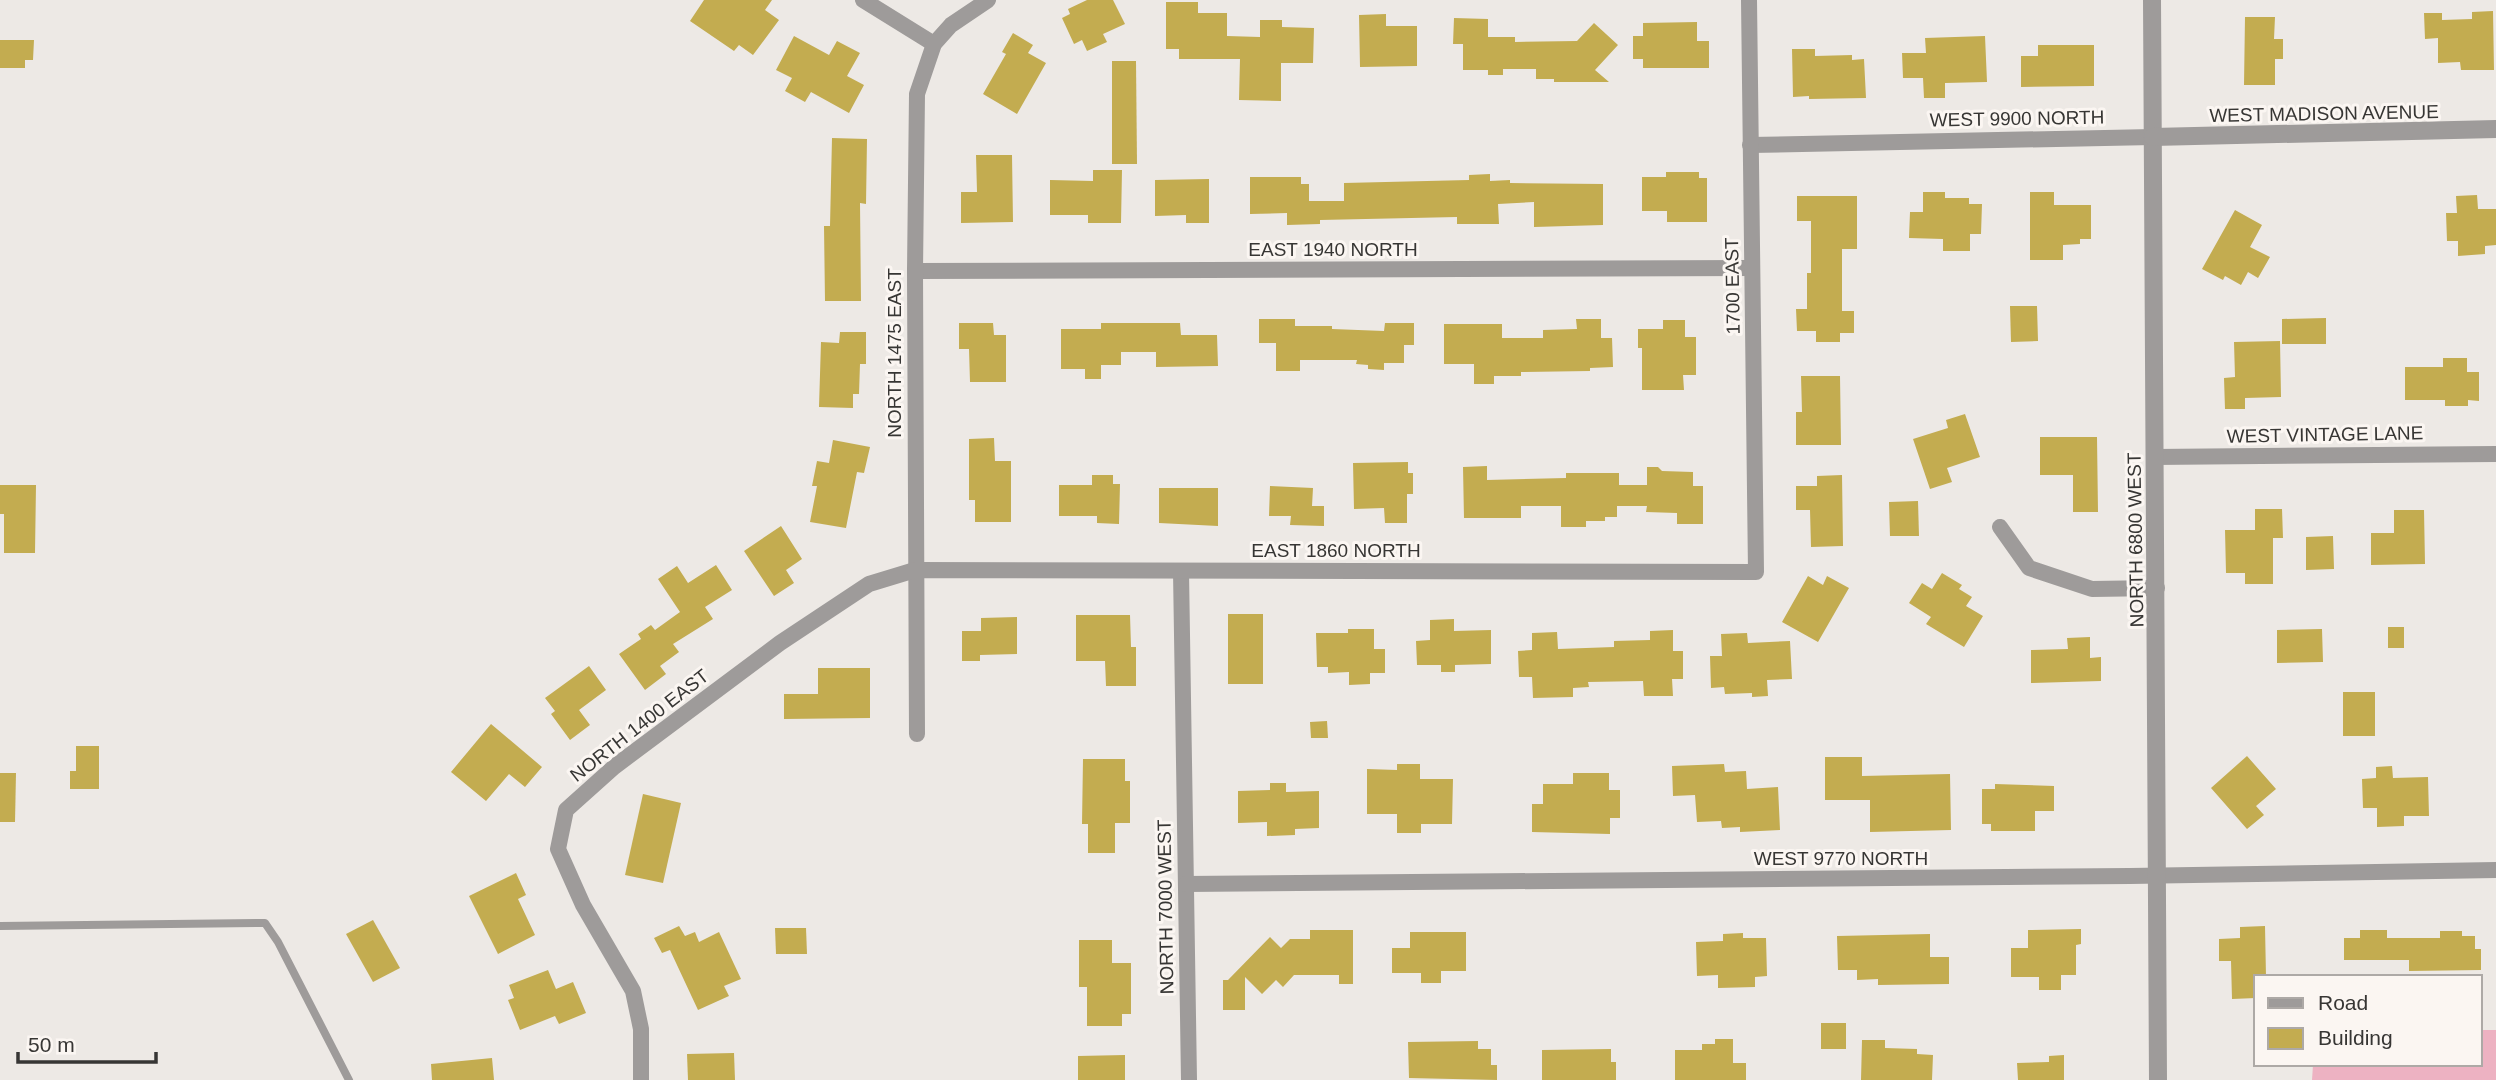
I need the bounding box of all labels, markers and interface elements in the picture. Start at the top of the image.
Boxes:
street label: WEST MADISON AVENUE [2209,101,2439,126]
street label: WEST 9900 NORTH [1930,106,2104,131]
street label: 1700 EAST [1721,237,1744,335]
street label: EAST 1940 NORTH [1248,239,1418,260]
street label: NORTH 1475 EAST [884,268,905,438]
street label: WEST VINTAGE LANE [2226,422,2424,447]
street label: NORTH 6800 WEST [2123,452,2148,628]
street label: EAST 1860 NORTH [1251,540,1421,561]
street label: NORTH 1400 EAST [566,665,713,786]
street label: NORTH 7000 WEST [1153,819,1178,995]
street label: WEST 9770 NORTH [1754,848,1928,869]
legend [2254,975,2482,1066]
text: Road [2318,991,2368,1014]
scale bar [18,1020,156,1064]
text: Building [2318,1026,2393,1049]
text: 50 m [28,1033,75,1056]

